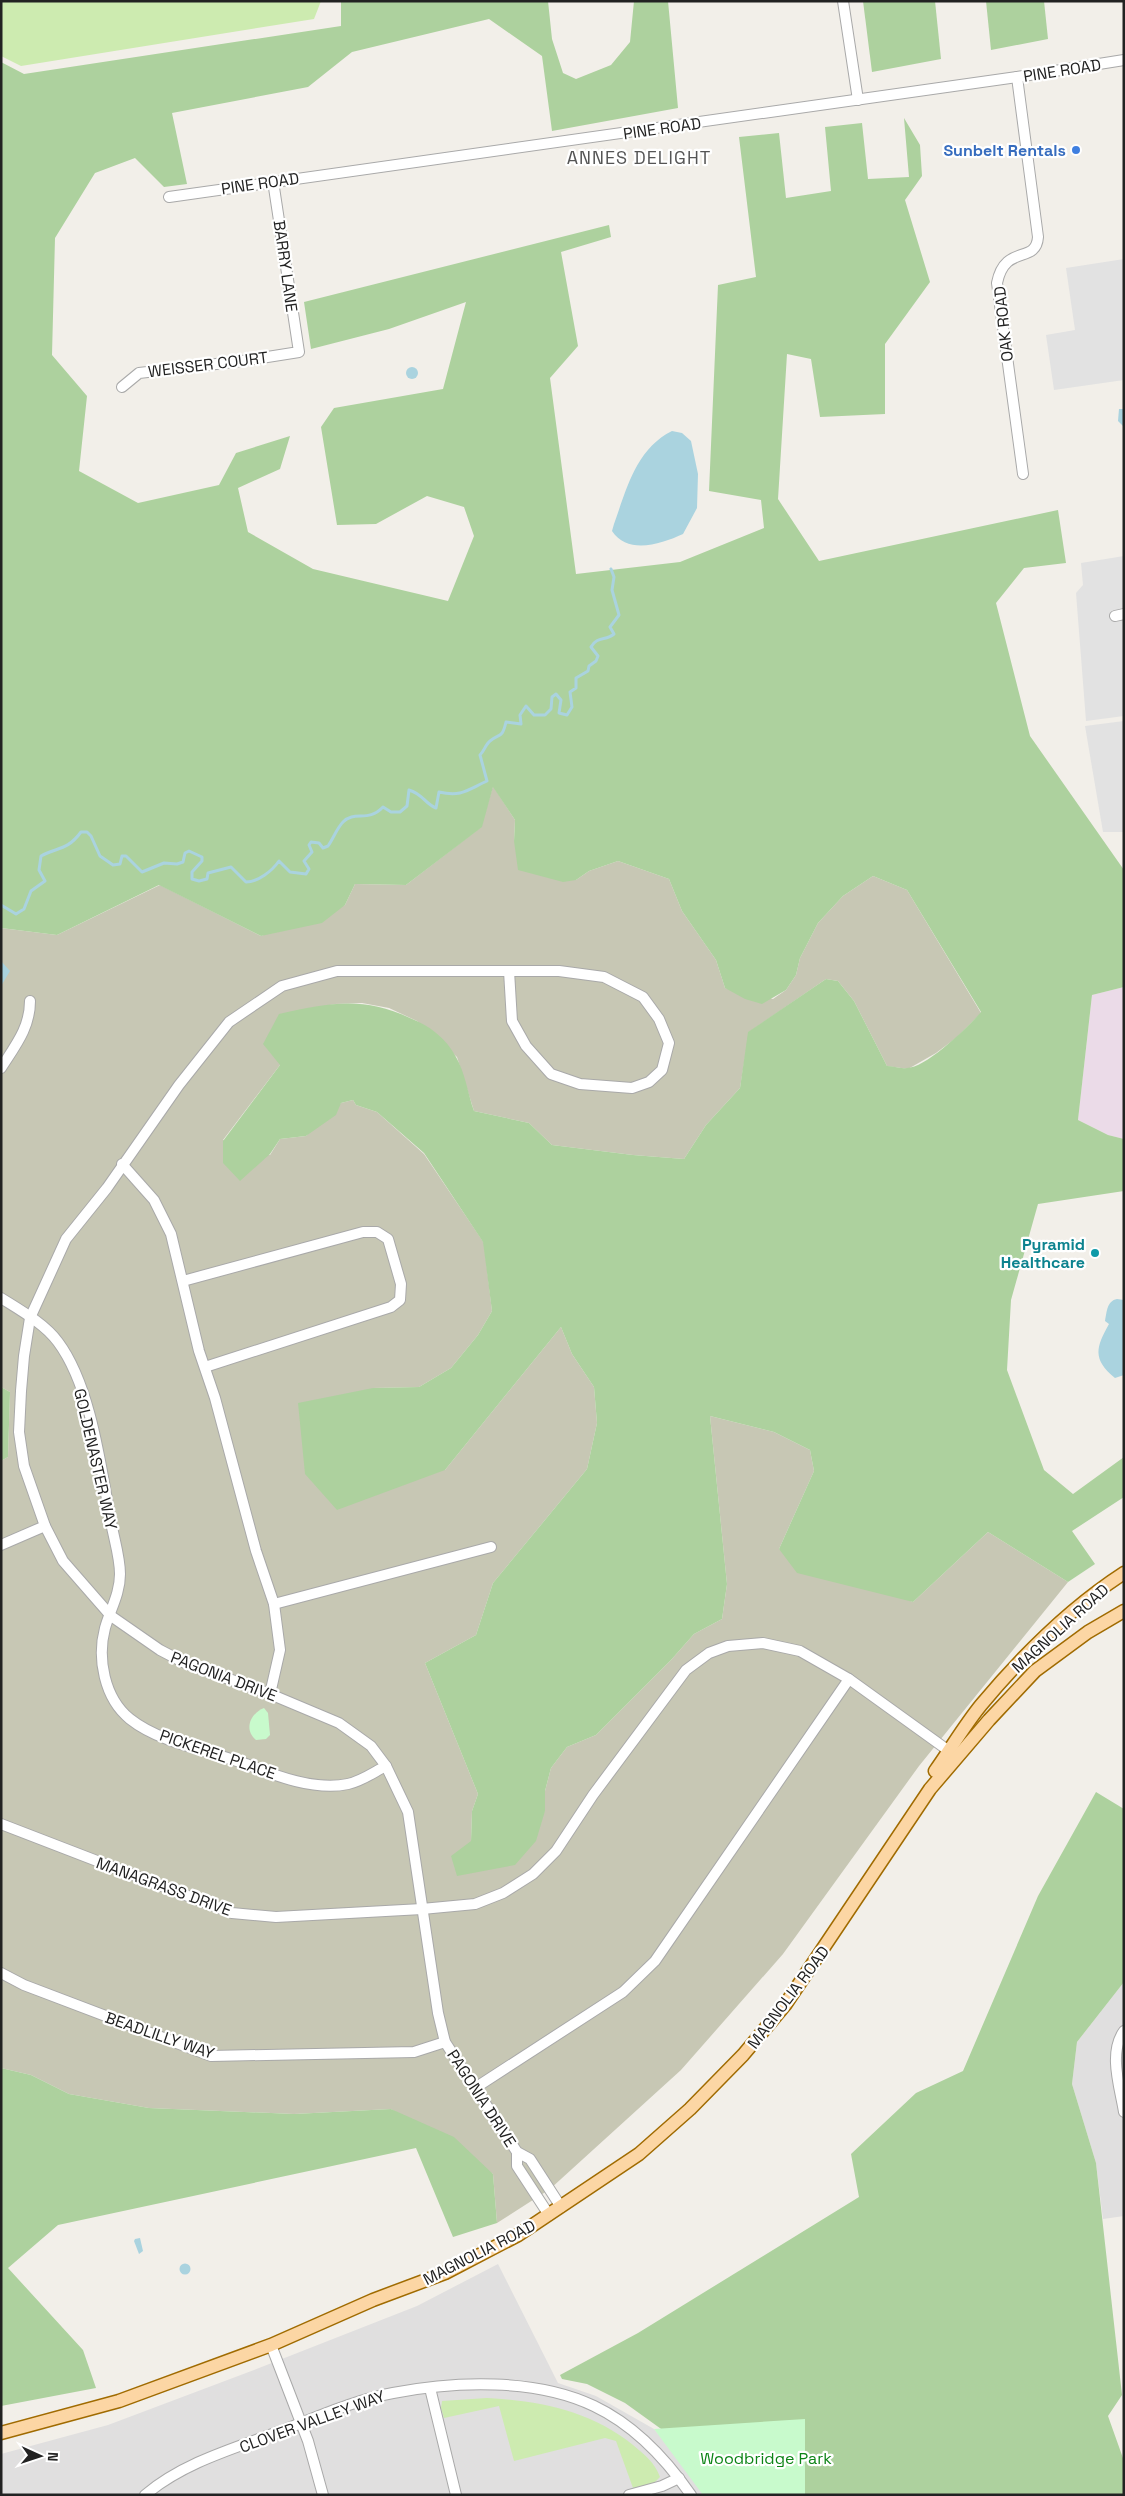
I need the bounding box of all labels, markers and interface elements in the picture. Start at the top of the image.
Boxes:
street label: PINE ROAD [1022,54,1103,87]
street label: PINE ROAD [622,113,702,144]
place label: Sunbelt Rentals [943,140,1066,161]
marker: Sunbelt Rentals [1070,144,1082,156]
district label: ANNES DELIGHT [567,146,711,169]
street label: PINE ROAD [220,168,300,199]
street label: BARRY LANE [269,219,302,313]
street label: OAK ROAD [989,285,1018,363]
street label: WEISSER COURT [147,347,269,382]
place label: Pyramid Healthcare [1001,1234,1085,1273]
marker: Pyramid Healthcare [1089,1247,1101,1259]
street label: GOLDENASTER WAY [69,1386,122,1532]
street label: MAGNOLIA ROAD [1007,1579,1113,1678]
street label: PAGONIA DRIVE [168,1647,280,1706]
street label: PICKEREL PLACE [157,1725,279,1784]
street label: MANAGRASS DRIVE [93,1852,234,1921]
street label: MAGNOLIA ROAD [743,1942,834,2053]
street label: BEADLILLY WAY [102,2007,217,2064]
street label: PAGONIA DRIVE [442,2046,521,2151]
street label: MAGNOLIA ROAD [419,2215,539,2290]
street label: CLOVER VALLEY WAY [236,2385,388,2458]
north arrow [15,2431,65,2481]
park label: Woodbridge Park [700,2448,832,2469]
text: N [44,2452,62,2462]

